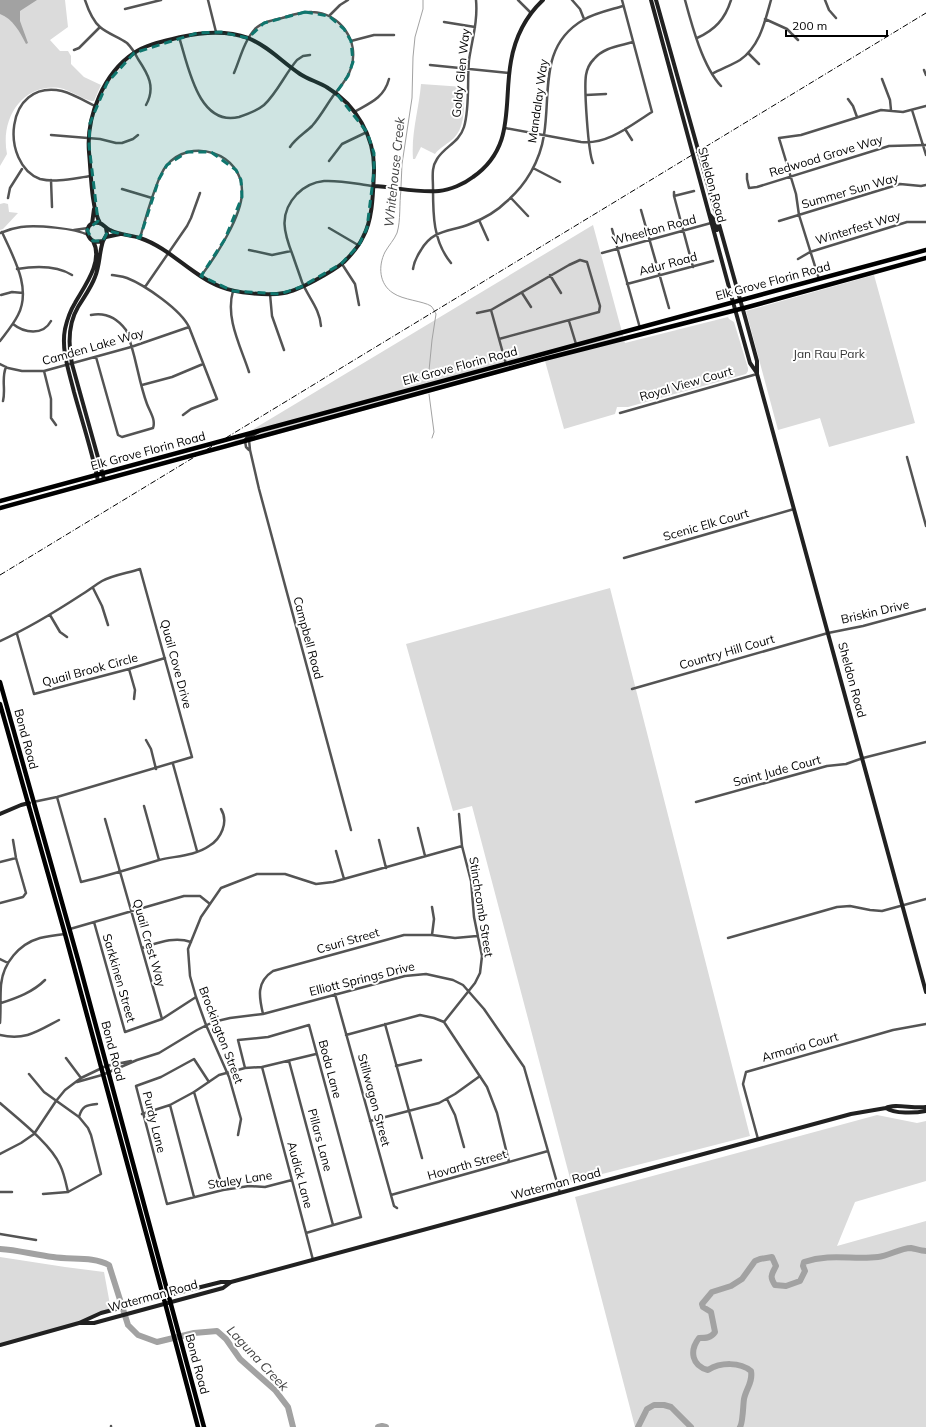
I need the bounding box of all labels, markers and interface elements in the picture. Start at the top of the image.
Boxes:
scale bar [786,12,887,38]
text: 200 m [792,18,827,33]
street label: Goldy Glen Way [448,27,473,118]
street label: Mandalay Way [524,57,551,144]
water label: Whitehouse Creek [380,116,408,228]
street label: Redwood Grove Way [767,131,885,180]
street label: Sheldon Road [695,145,730,224]
street label: Summer Sun Way [800,169,901,212]
street label: Winterfest Way [813,207,903,248]
street label: Wheelton Road [610,211,698,248]
street label: Adur Road [637,249,699,278]
street label: Elk Grove Florin Road [714,258,832,303]
street label: Camden Lake Way [40,325,146,368]
street label: Elk Grove Florin Road [401,343,519,388]
park label: Jan Rau Park [793,346,866,361]
street label: Royal View Court [638,363,734,404]
street label: Elk Grove Florin Road [89,428,207,473]
street label: Scenic Elk Court [661,505,750,544]
street label: Campbell Road [290,595,327,681]
street label: Briskin Drive [839,596,910,627]
street label: Quail Cove Drive [157,618,196,710]
street label: Country Hill Court [678,631,776,672]
street label: Sheldon Road [835,640,870,719]
street label: Quail Brook Circle [40,650,139,689]
street label: Bond Road [11,707,42,771]
street label: Saint Jude Court [731,752,822,789]
street label: Stinchcomb Street [466,856,497,958]
street label: Quail Crest Way [130,897,169,989]
street label: Csuri Street [315,924,381,957]
street label: Sarkkinen Street [100,932,139,1024]
street label: Elliott Springs Drive [308,958,416,999]
street label: Brockington Street [196,984,247,1086]
street label: Bond Road [98,1019,129,1083]
street label: Armaria Court [760,1028,840,1065]
street label: Boda Lane [315,1038,345,1100]
street label: Stillwagon Street [355,1052,394,1148]
street label: Purdy Lane [140,1090,169,1154]
street label: Pillars Lane [305,1107,336,1173]
street label: Audick Lane [284,1140,317,1210]
street label: Hovarth Street [426,1146,508,1183]
street label: Waterman Road [509,1164,602,1203]
street label: Staley Lane [207,1167,273,1192]
street label: Waterman Road [106,1276,199,1315]
water label: Laguna Creek [224,1322,292,1394]
street label: Bond Road [182,1332,213,1396]

